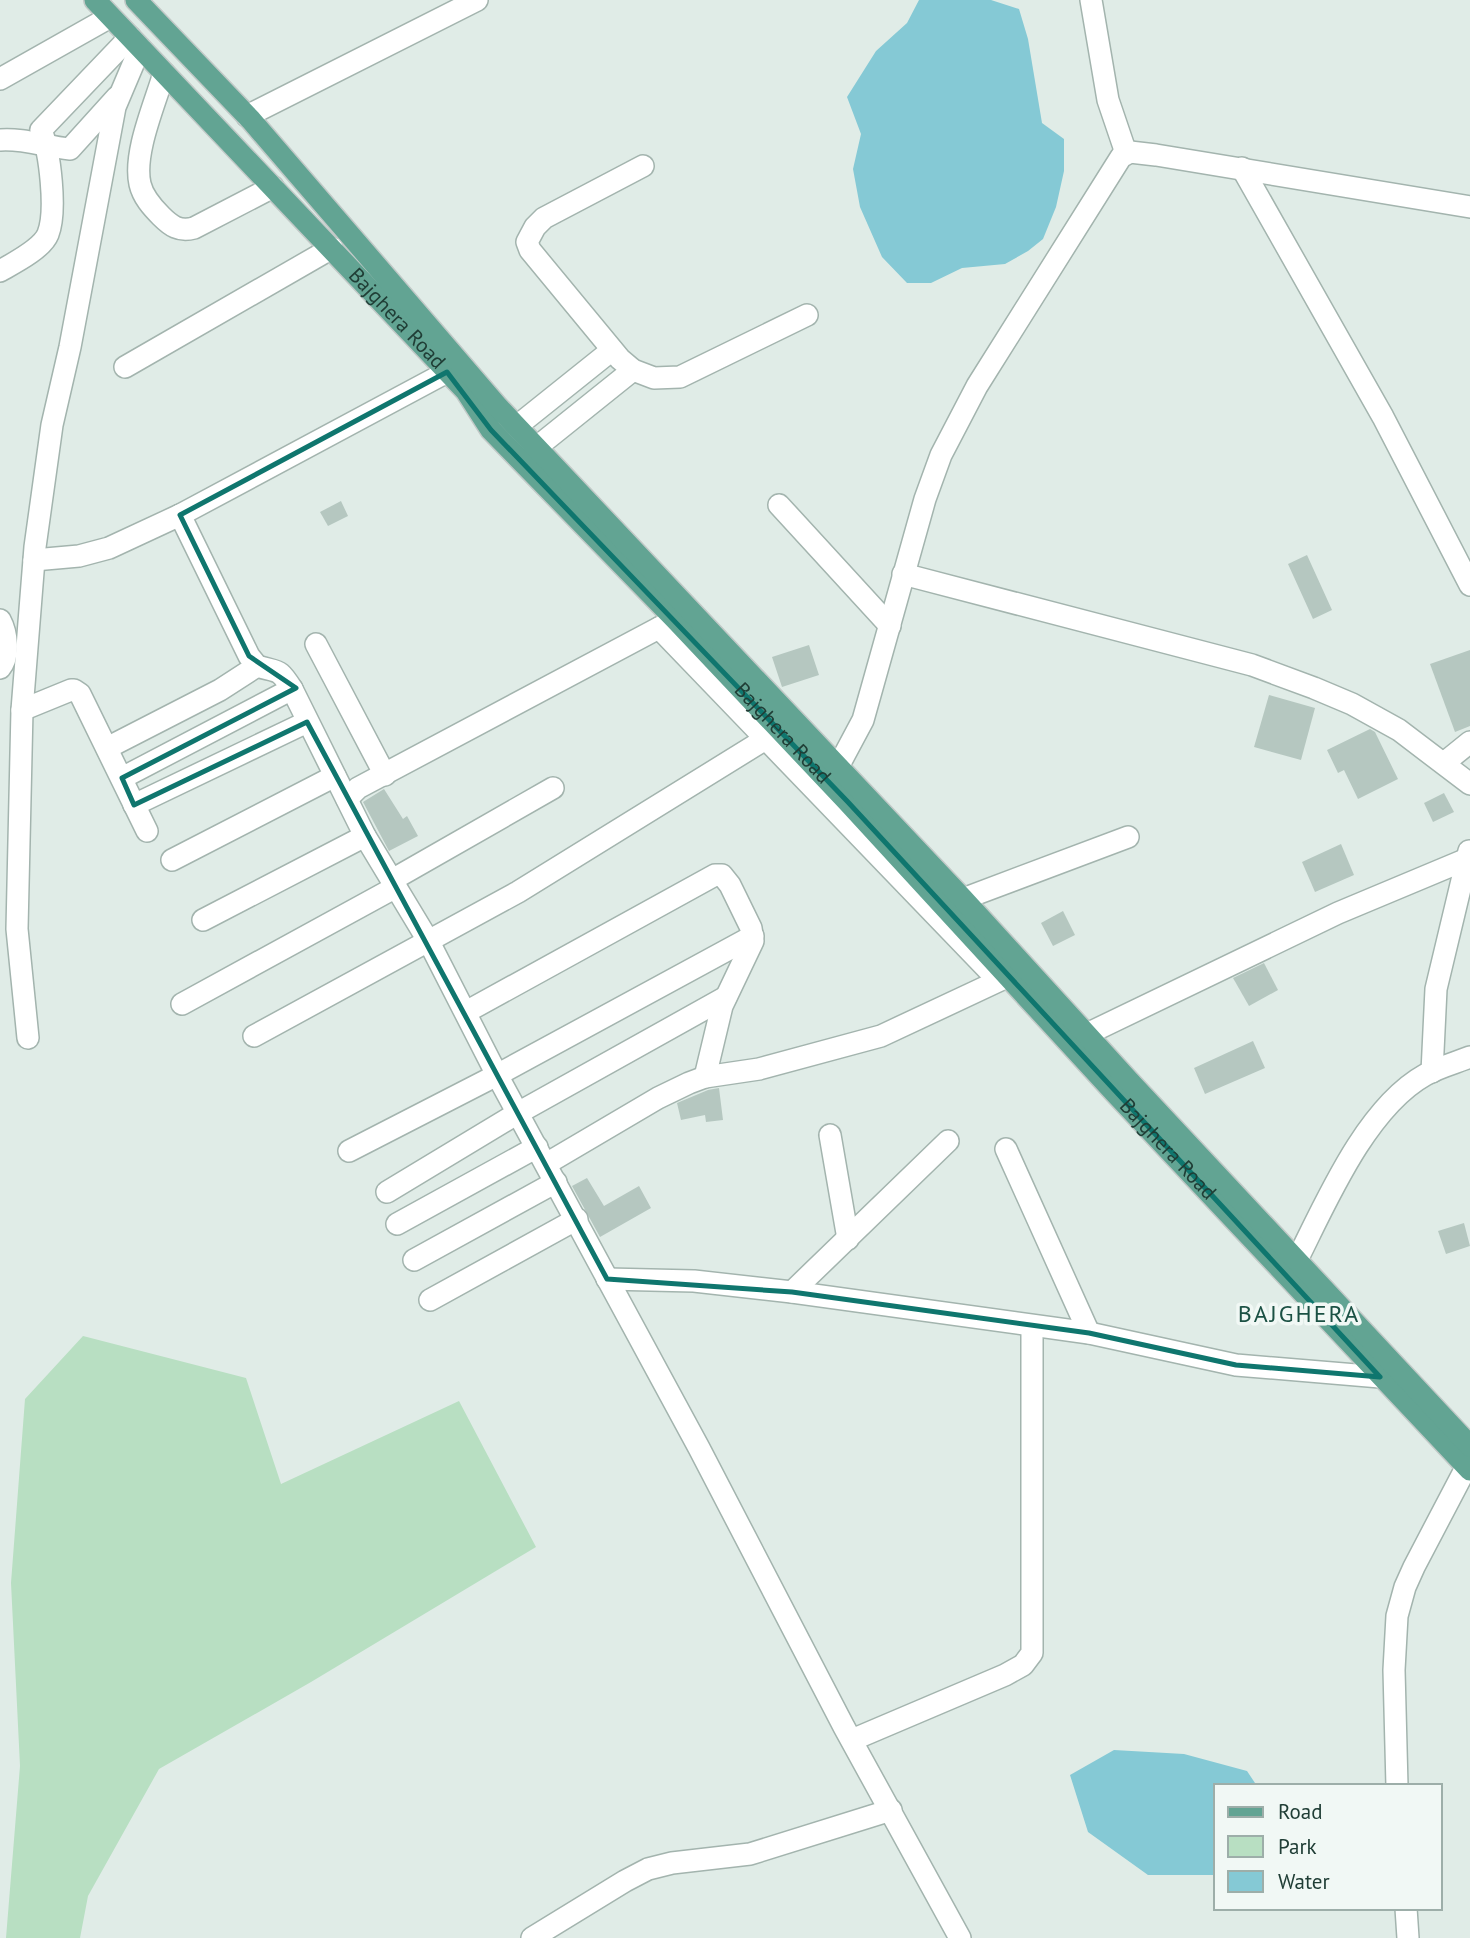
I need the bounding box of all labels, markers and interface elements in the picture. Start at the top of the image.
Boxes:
street label: Bajghera Road [343,262,452,374]
street label: Bajghera Road [729,676,837,789]
street label: Bajghera Road [1114,1092,1222,1205]
district label: BAJGHERA [1238,1298,1360,1329]
legend [1214,1784,1442,1910]
text: Road [1278,1798,1322,1825]
text: Park [1278,1833,1317,1860]
text: Water [1278,1868,1330,1895]

